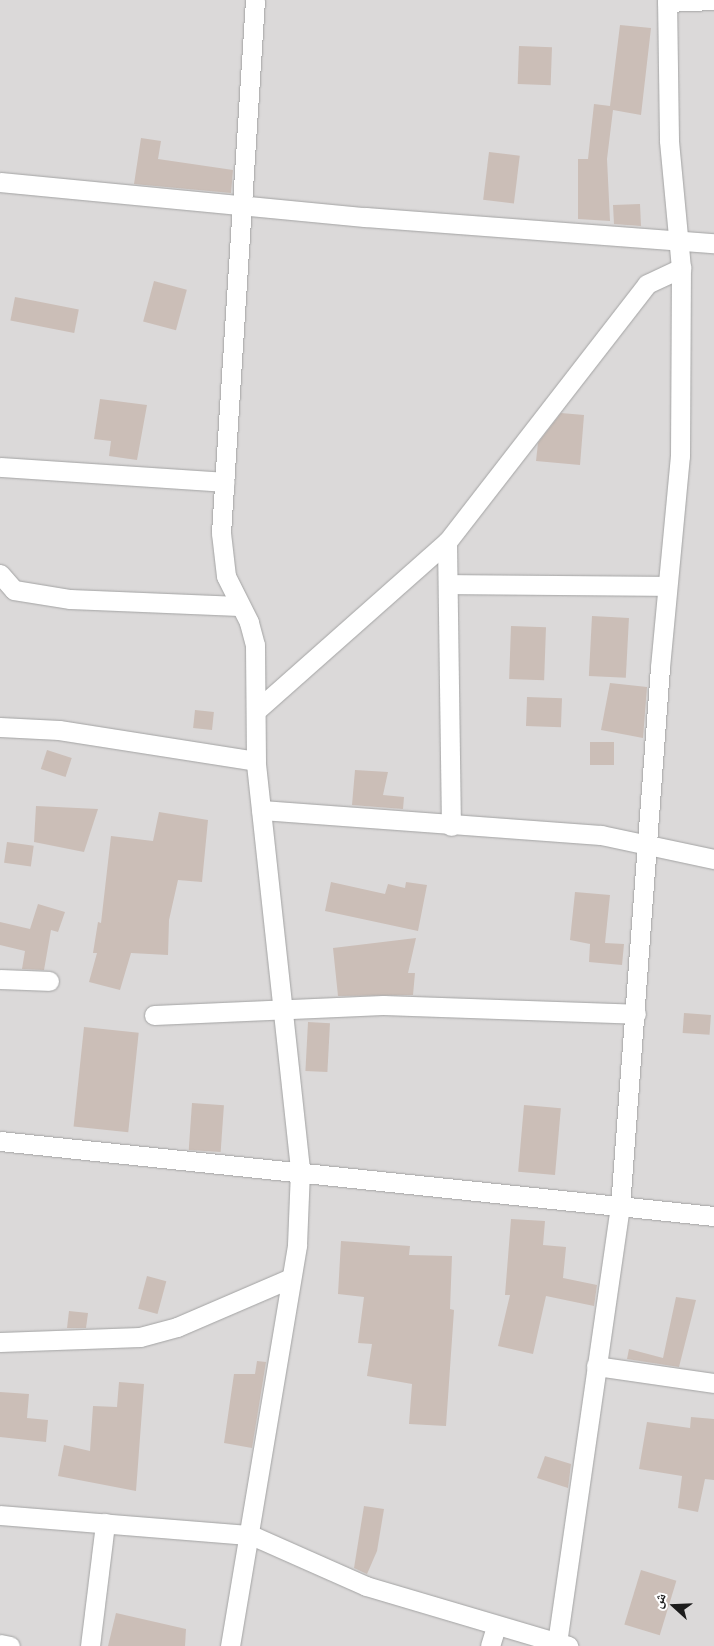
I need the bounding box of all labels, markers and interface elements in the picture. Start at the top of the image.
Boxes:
north arrow [649,1581,699,1631]
text: ش [649,1591,670,1611]

